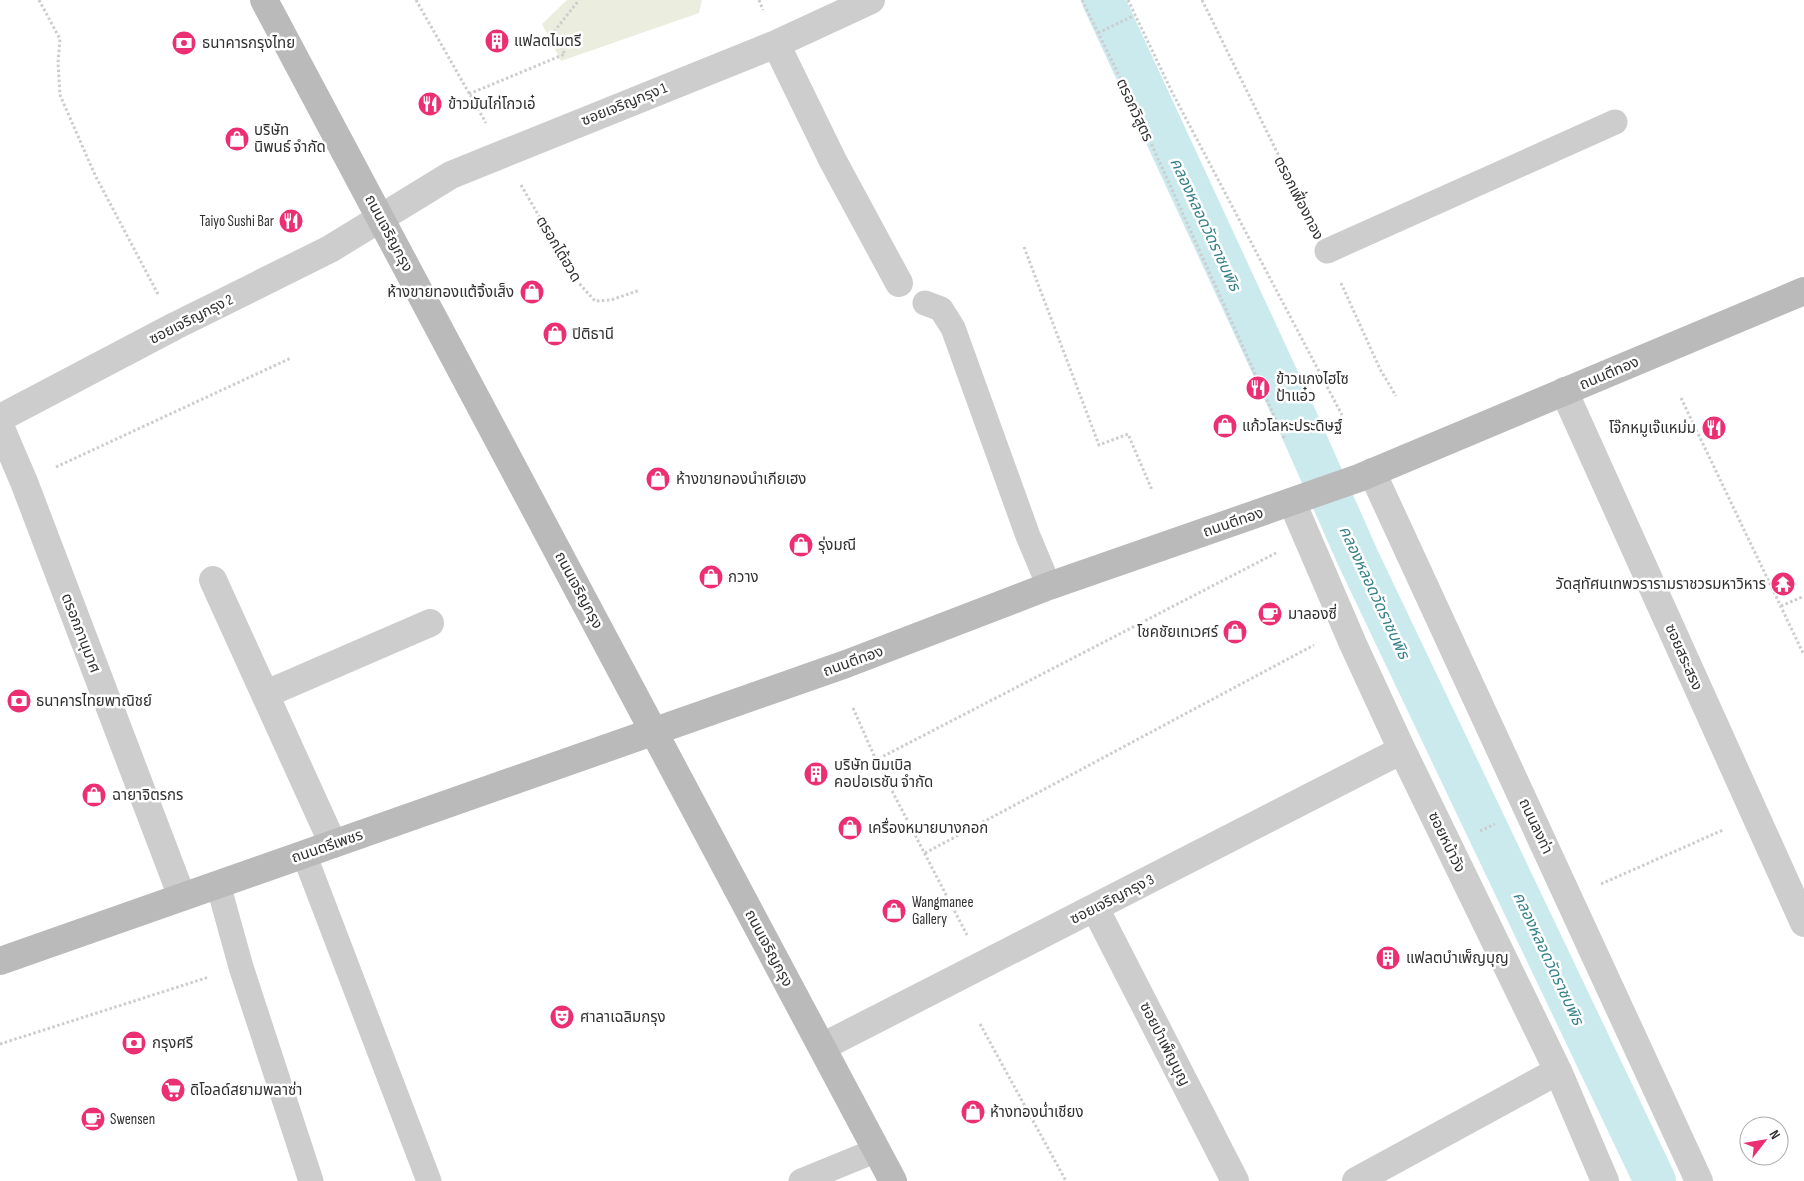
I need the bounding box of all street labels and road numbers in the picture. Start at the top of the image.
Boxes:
street label: ตรอกวิสูตร [1112,76,1157,145]
street label: ซอยเจริญกรุง 1 [579,78,671,130]
street label: ตรอกเฟื่องทอง [1269,152,1330,243]
street label: ถนนเจริญกรุง [360,191,417,275]
street label: ตรอกไต้ฮวด [532,213,586,286]
street label: ซอยเจริญกรุง 2 [146,290,236,349]
street label: ถนนตีทอง [1577,352,1642,394]
street label: ถนนตีทอง [1200,503,1266,542]
street label: ถนนเจริญกรุง [550,548,607,632]
street label: ตรอกภานุมาศ [57,591,104,676]
street label: ซอยสระสรง [1660,621,1707,693]
street label: ถนนตีทอง [820,642,886,681]
street label: ถนนลงท่า [1514,795,1557,857]
street label: ซอยหน้าวัง [1424,809,1469,876]
street label: ถนนตรีเพชร [289,825,365,868]
street label: ซอยเจริญกรุง 3 [1067,870,1157,929]
street label: ถนนเจริญกรุง [740,906,797,990]
street label: ซอยบำเพ็ญบุญ [1135,999,1194,1089]

